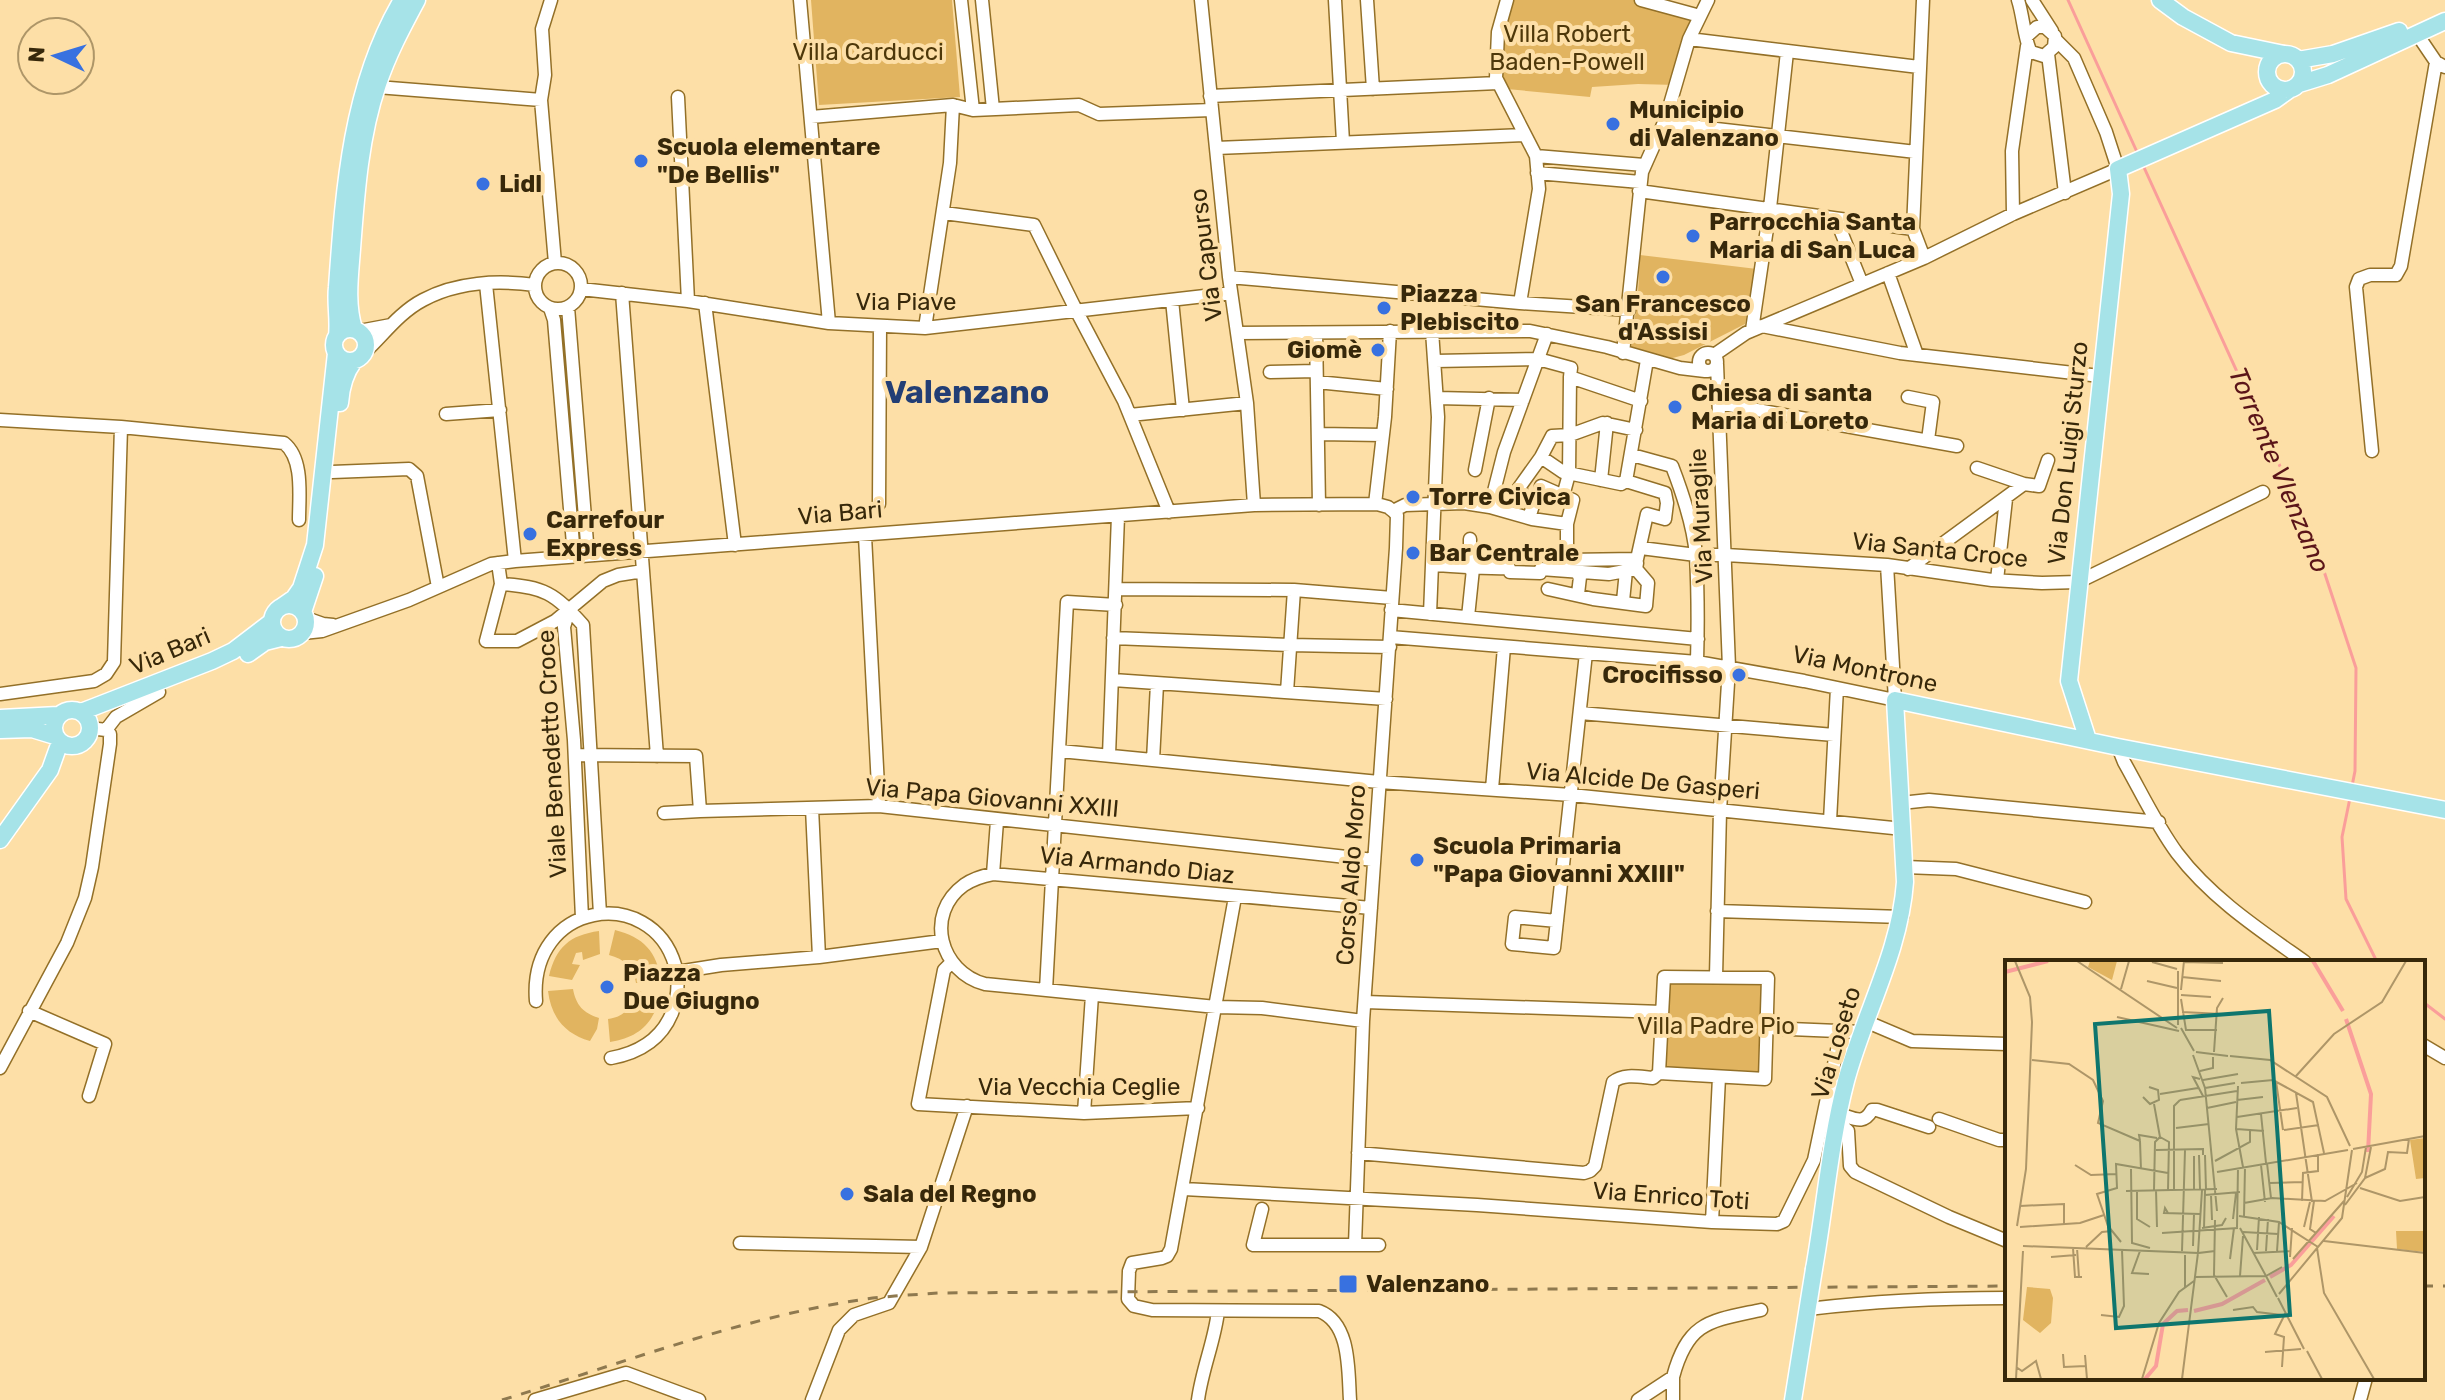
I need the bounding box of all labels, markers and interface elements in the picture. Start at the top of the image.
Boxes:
north arrow [16,16,96,96]
park label: Villa Robert Baden-Powell [1489,20,1645,76]
park label: Villa Carducci [792,38,944,66]
text: N [23,46,51,63]
place label: Municipio di Valenzano [1629,96,1779,152]
marker: Municipio di Valenzano [1604,115,1622,133]
place label: Scuola elementare "De Bellis" [657,133,881,189]
marker: Scuola elementare "De Bellis" [632,152,650,170]
place label: Lidl [499,170,542,198]
marker: Lidl [474,175,492,193]
street label: Via Capurso [1184,187,1228,323]
place label: Parrocchia Santa Maria di San Luca [1709,208,1916,264]
marker: Parrocchia Santa Maria di San Luca [1684,227,1702,245]
marker: San Francesco d'Assisi [1654,268,1672,286]
place label: Piazza Plebiscito [1400,280,1520,336]
street label: Via Piave [855,288,957,316]
place label: San Francesco d'Assisi [1575,290,1751,346]
marker: Piazza Plebiscito [1375,299,1393,317]
place label: Giomè [1287,336,1362,364]
street label: Via Don Luigi Sturzo [2042,340,2094,566]
marker: Giomè [1369,341,1387,359]
water label: Torrente Vlenzano [2222,363,2336,577]
district label: Valenzano [885,373,1049,411]
place label: Chiesa di santa Maria di Loreto [1691,379,1872,435]
marker: Chiesa di santa Maria di Loreto [1666,398,1684,416]
street label: Via Muraglie [1683,448,1719,584]
place label: Torre Civica [1429,483,1571,511]
marker: Torre Civica [1404,488,1422,506]
street label: Via Bari [797,495,883,531]
place label: Carrefour Express [546,506,664,562]
marker: Carrefour Express [521,525,539,543]
street label: Via Santa Croce [1851,527,2029,573]
place label: Bar Centrale [1429,539,1579,567]
marker: Bar Centrale [1404,544,1422,562]
street label: Via Bari [126,622,214,680]
street label: Viale Benedetto Croce [532,629,572,879]
street label: Via Montrone [1790,640,1940,698]
place label: Crocifisso [1602,661,1723,689]
marker: Crocifisso [1730,666,1748,684]
street label: Via Alcide De Gasperi [1525,757,1761,805]
street label: Via Papa Giovanni XXIII [864,773,1120,823]
street label: Corso Aldo Moro [1331,784,1371,966]
place label: Scuola Primaria "Papa Giovanni XXIII" [1433,832,1685,888]
street label: Via Armando Diaz [1038,841,1236,889]
marker: Scuola Primaria "Papa Giovanni XXIII" [1408,851,1426,869]
place label: Piazza Due Giugno [623,959,760,1015]
inset map [2005,960,2425,1380]
marker: Piazza Due Giugno [598,978,616,996]
street label: Via Loseto [1806,983,1866,1103]
park label: Villa Padre Pio [1637,1012,1795,1040]
street label: Via Vecchia Ceglie [978,1073,1180,1101]
street label: Via Enrico Toti [1592,1177,1750,1215]
place label: Sala del Regno [863,1180,1037,1208]
marker: Sala del Regno [838,1185,856,1203]
place label: Valenzano [1366,1270,1489,1298]
marker: Valenzano [1337,1273,1359,1295]

